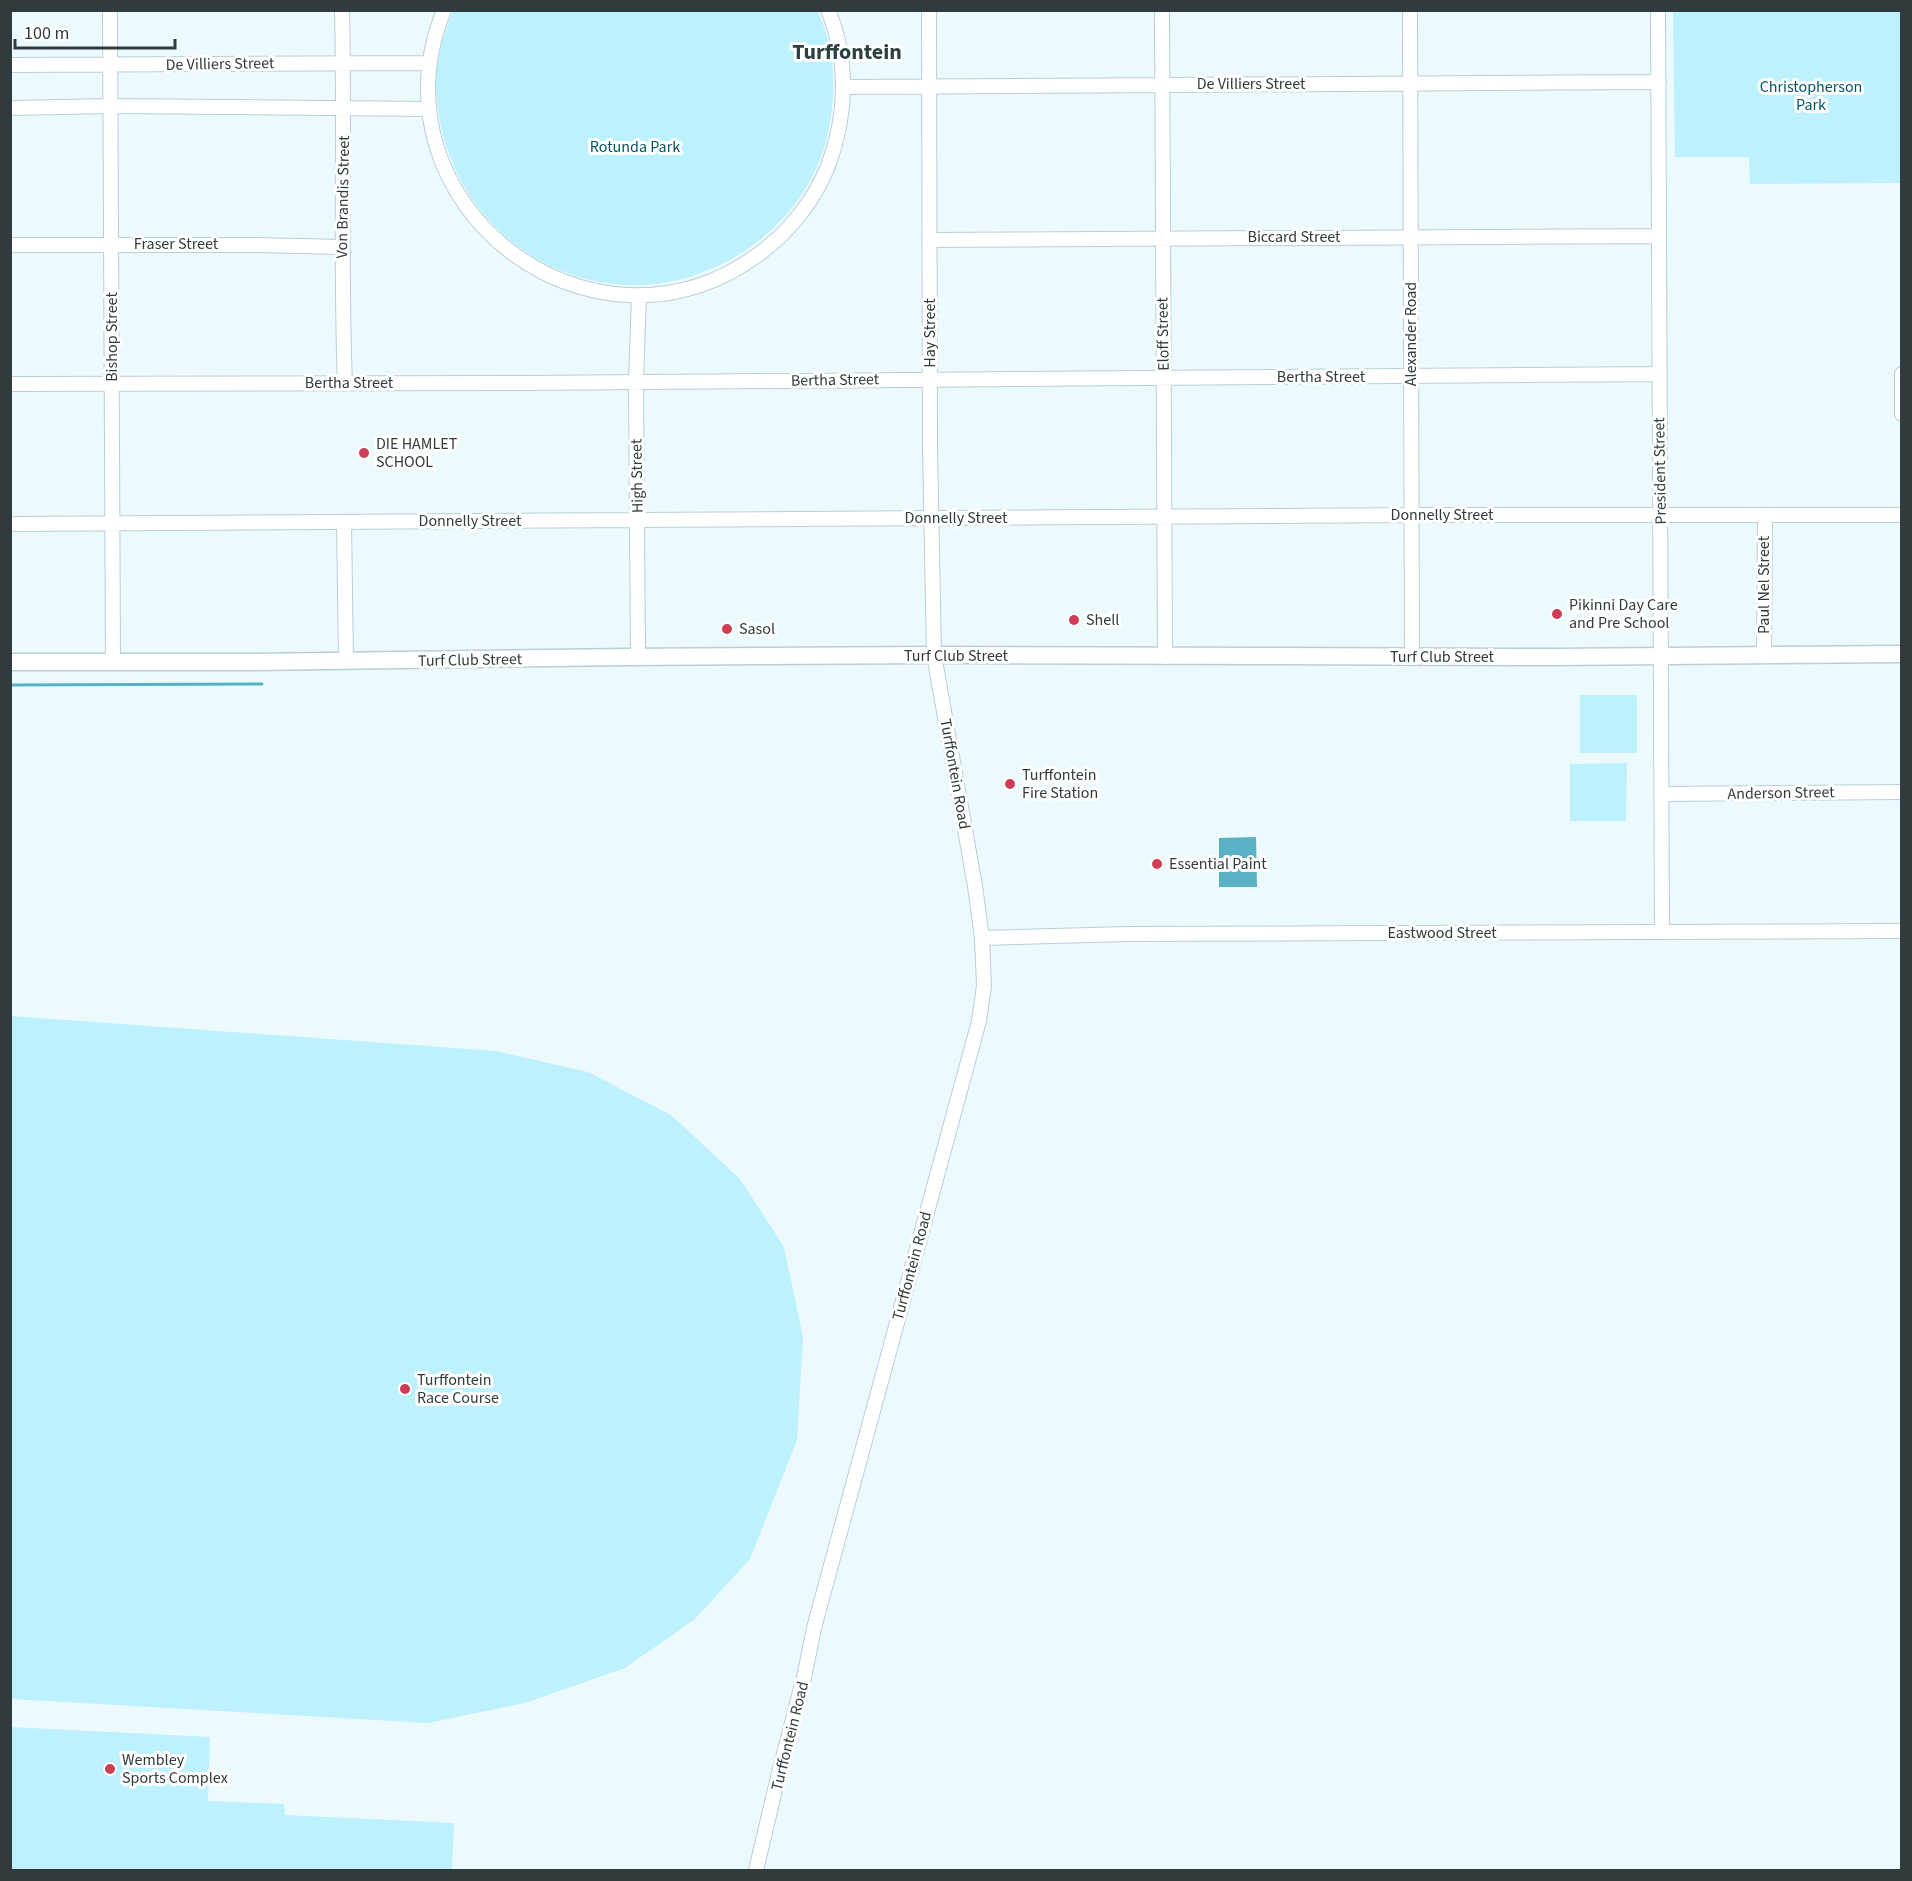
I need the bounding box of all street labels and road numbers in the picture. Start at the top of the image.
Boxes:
street label: De Villiers Street [165,52,275,76]
street label: De Villiers Street [1197,73,1306,95]
street label: Von Brandis Street [331,135,355,259]
street label: Biccard Street [1247,226,1341,248]
street label: Fraser Street [134,233,219,255]
street label: Alexander Road [1400,282,1422,386]
street label: Bishop Street [101,292,123,382]
street label: Eloff Street [1151,296,1175,371]
street label: Hay Street [919,298,941,368]
street label: Bertha Street [1277,366,1366,388]
street label: Bertha Street [791,368,880,392]
street label: Bertha Street [305,372,394,394]
street label: President Street [1648,417,1672,525]
street label: High Street [625,438,649,513]
street label: Donnelly Street [1391,504,1494,526]
street label: Donnelly Street [905,507,1008,529]
street label: Donnelly Street [419,510,522,532]
street label: Paul Nel Street [1753,535,1775,634]
street label: Turf Club Street [904,645,1009,667]
street label: Turf Club Street [1390,646,1495,668]
street label: Turf Club Street [418,648,523,672]
street label: Turffontein Road [934,717,976,831]
street label: Anderson Street [1727,781,1835,805]
street label: Eastwood Street [1387,922,1497,944]
street label: Turffontein Road [887,1209,937,1323]
street label: Turffontein Road [766,1679,814,1793]

